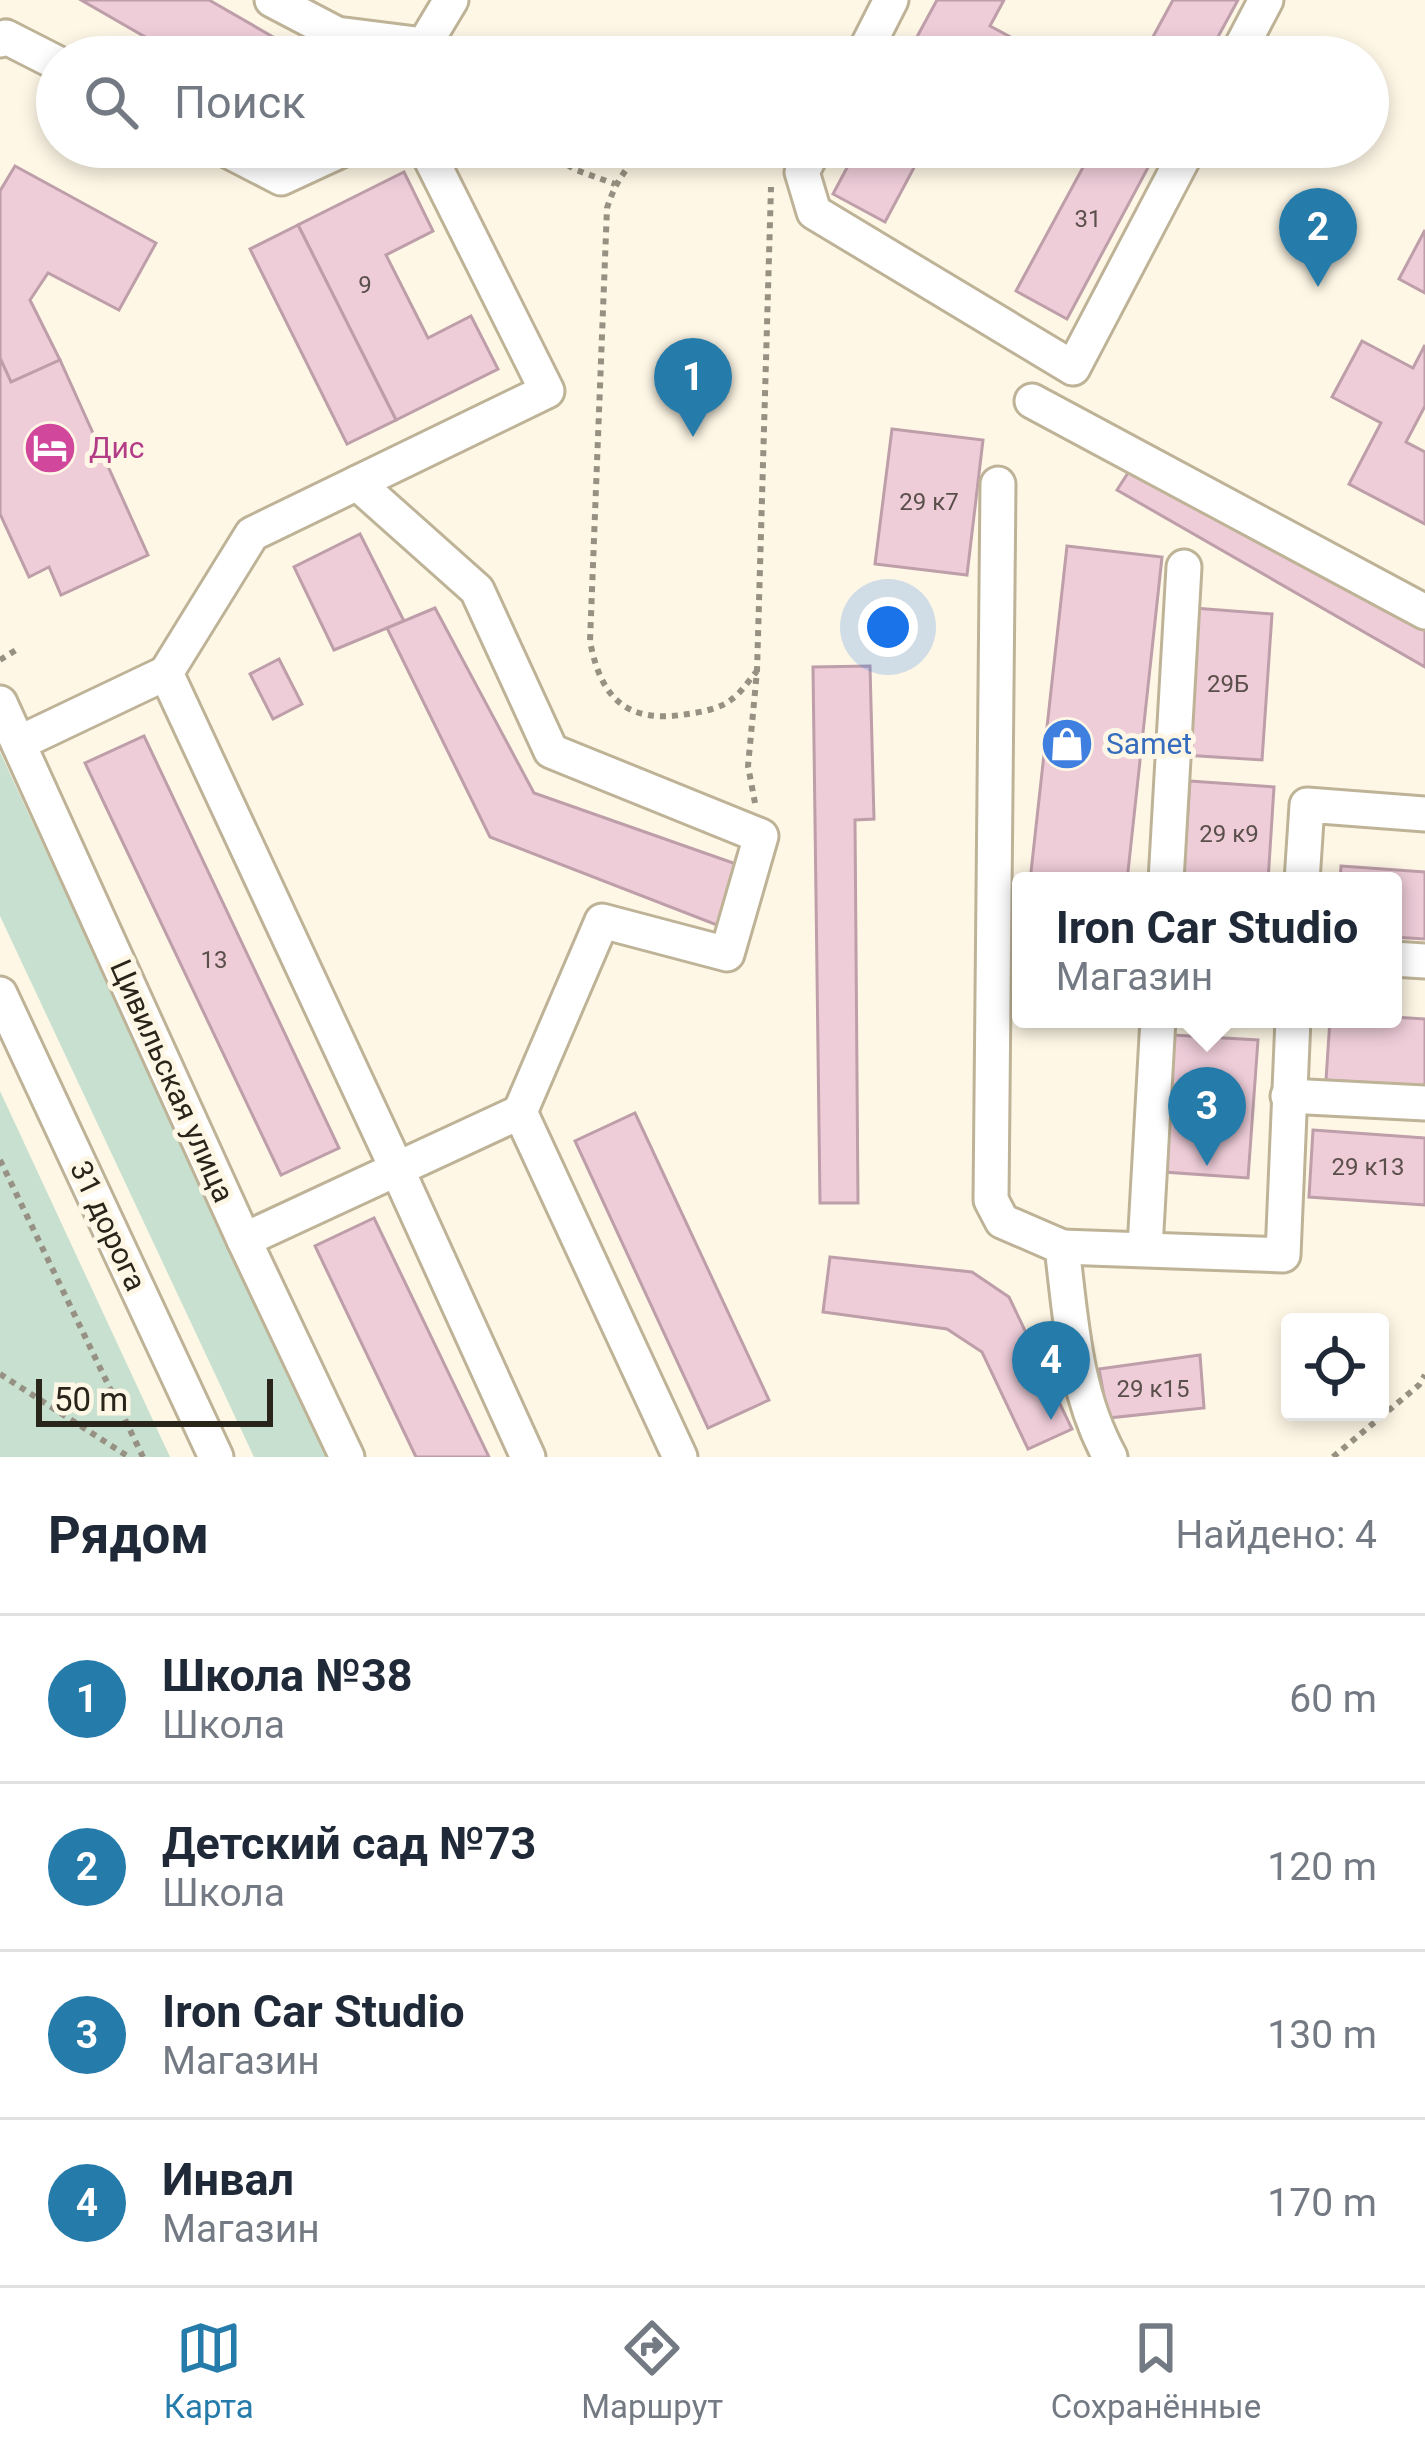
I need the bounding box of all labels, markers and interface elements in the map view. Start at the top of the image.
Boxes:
search box [36,36,1389,168]
icon: search [78,69,144,135]
text: Поиск [174,76,306,129]
pin: 2 [1279,188,1357,287]
house number: 31 [1075,205,1101,233]
house number: 9 [358,271,372,299]
pin: 1 [654,338,732,437]
hotel icon: Дис [22,420,78,476]
place label: Дис [89,430,145,465]
house number: 29 к7 [899,488,959,516]
your location [858,597,918,657]
house number: 29Б [1207,670,1249,698]
shop icon: Samet [1039,716,1095,772]
place label: Samet [1106,726,1192,761]
house number: 29 к9 [1199,820,1259,848]
popup [1012,872,1402,1028]
text: Iron Car Studio [1056,901,1358,954]
house number: 13 [201,946,227,974]
street label: Цивильская улица [103,954,242,1208]
text: Магазин [1056,954,1213,1000]
pin: 3 [1168,1067,1246,1166]
house number: 29 к13 [1332,1153,1404,1181]
street label: 31 дорога [63,1155,154,1296]
map controls [1281,1313,1389,1421]
button: locate [1281,1313,1389,1421]
pin: 4 [1012,1321,1090,1420]
scale bar [36,1373,273,1426]
house number: 29 к15 [1117,1375,1189,1403]
text: 50 m [54,1380,128,1419]
text: Рядом [48,1506,209,1565]
text: Найдено: 4 [1175,1512,1377,1558]
text: Школа №38 [162,1649,413,1702]
text: 1 [76,1676,98,1722]
text: 60 m [1289,1676,1377,1722]
text: Школа [162,1702,285,1748]
text: Детский сад №73 [162,1817,536,1870]
text: 2 [76,1844,98,1890]
text: 120 m [1267,1844,1377,1890]
text: Школа [162,1870,285,1916]
text: Iron Car Studio [162,1985,465,2038]
text: 3 [76,2012,98,2058]
text: 130 m [1267,2012,1377,2058]
text: Магазин [162,2038,320,2084]
text: Инвал [162,2153,294,2206]
text: 4 [76,2180,98,2226]
text: 170 m [1267,2180,1377,2226]
text: Магазин [162,2206,320,2252]
tab: Карта [164,2315,254,2426]
tab: Маршрут [581,2315,723,2426]
tab: Сохранённые [1051,2315,1261,2426]

